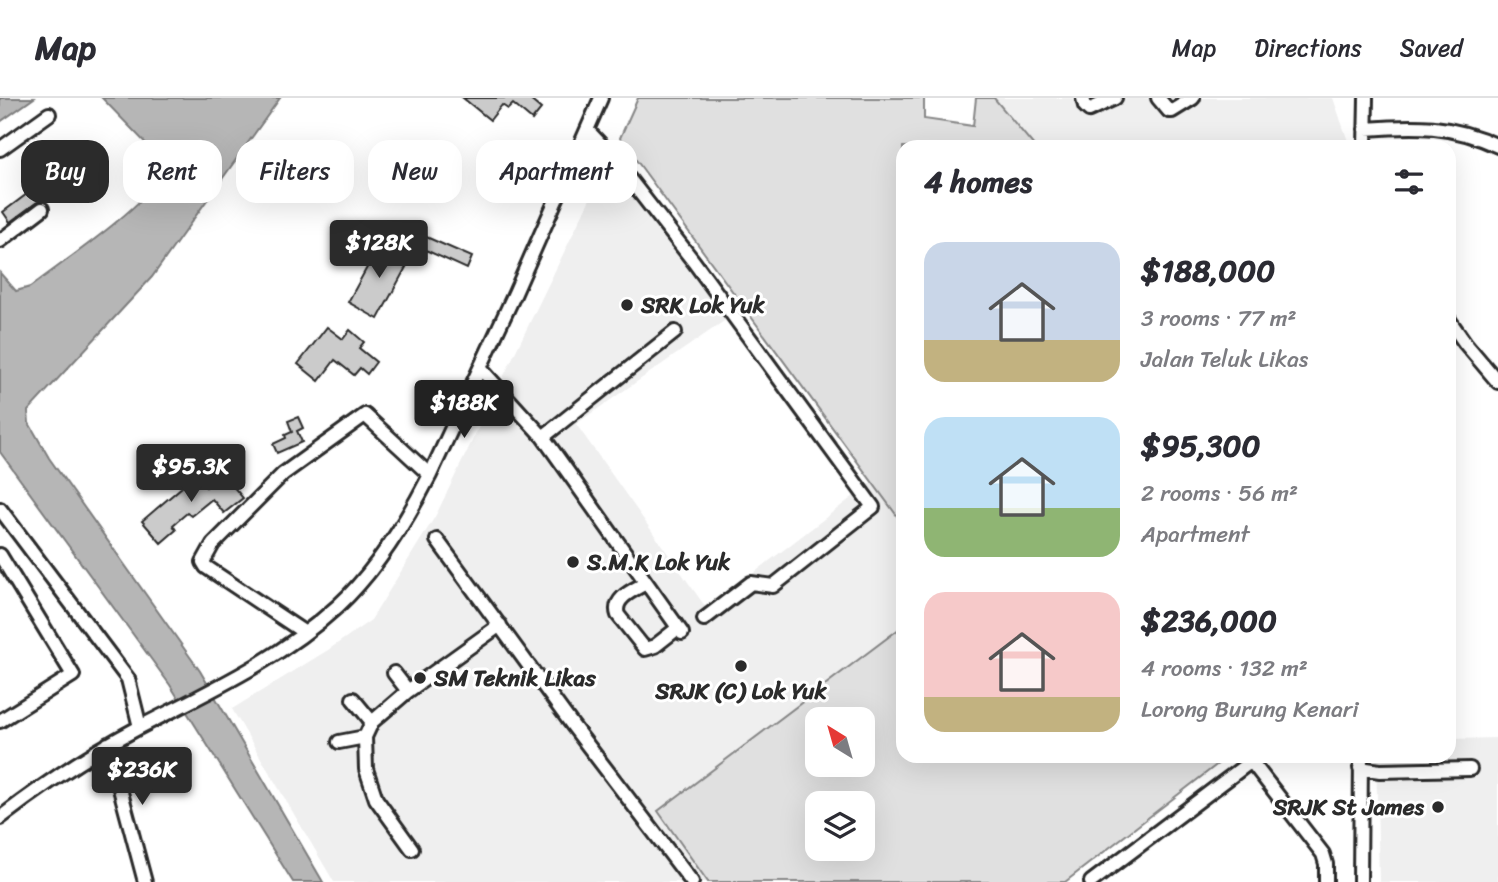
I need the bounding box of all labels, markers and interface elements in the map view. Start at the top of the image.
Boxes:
text: Map [35,19,96,77]
text: Map [1172,27,1216,69]
text: Directions [1254,27,1362,69]
text: Saved [1400,27,1463,69]
chip: Buy [21,140,109,203]
chip: Rent [123,140,222,203]
chip: Filters [236,140,354,203]
chip: New [368,140,462,203]
chip: Apartment [476,140,637,203]
text: 4 homes [924,155,1032,209]
icon: filters [1390,163,1428,201]
pin: $128K [330,220,428,280]
text: $128K [346,222,412,263]
text: $188,000 [1141,244,1275,298]
icon: home [980,270,1064,354]
place label: SRK Lok Yuk [640,285,766,326]
marker: SRK Lok Yuk [619,297,635,313]
text: 3 rooms · 77 m² [1141,298,1297,339]
text: Jalan Teluk Likas [1141,339,1308,380]
pin: $188K [415,380,513,440]
text: $188K [430,382,498,423]
text: $95,300 [1141,419,1260,473]
pin: $95.3K [134,444,248,504]
icon: home [980,445,1064,529]
text: $95.3K [152,446,230,487]
text: 2 rooms · 56 m² [1141,473,1298,514]
text: Apartment [1141,514,1250,555]
place label: S.M.K Lok Yuk [586,542,731,583]
marker: S.M.K Lok Yuk [565,554,581,570]
text: $236,000 [1141,594,1277,648]
icon: home [980,620,1064,704]
text: 4 rooms · 132 m² [1141,648,1308,689]
place label: SM Teknik Likas [433,658,596,699]
marker: SRJK (C) Lok Yuk [733,658,749,674]
marker: SM Teknik Likas [412,670,428,686]
place label: SRJK (C) Lok Yuk [654,671,827,712]
text: Lorong Burung Kenari [1141,689,1359,730]
north arrow [805,707,875,777]
map controls [805,707,875,861]
pin: $236K [93,748,191,807]
text: $236K [108,749,176,790]
place label: SRJK St James [1272,787,1425,828]
button: layers [805,791,875,861]
marker: SRJK St James [1430,799,1446,815]

